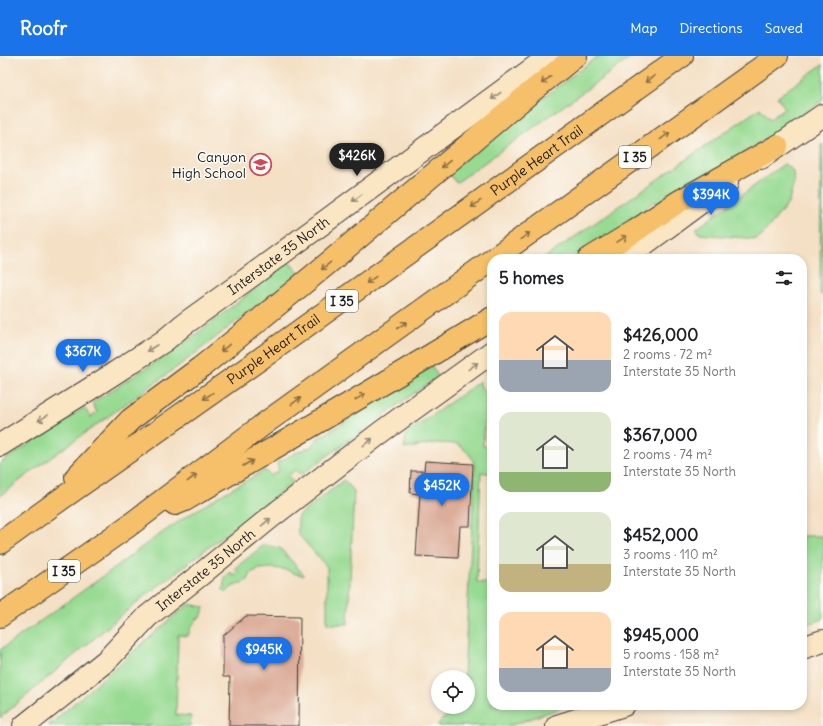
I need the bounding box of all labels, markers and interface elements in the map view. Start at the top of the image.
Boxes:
text: Roofr [20,16,67,40]
text: Map [630,19,657,37]
text: Directions [679,19,743,37]
text: Saved [765,19,803,37]
one-way arrow [645,75,656,83]
one-way arrow [540,76,551,85]
one-way arrow [490,92,501,100]
street label: Purple Heart Trail [487,121,586,200]
one-way arrow [659,132,670,140]
pin: $426K [329,143,385,177]
road number: I 35 [619,146,651,168]
text: $426K [338,147,376,164]
place label: Canyon High School [172,148,246,182]
school or university icon: Canyon High School [248,152,274,178]
one-way arrow [441,159,452,168]
pin: $394K [683,182,739,216]
text: $394K [692,186,730,203]
one-way arrow [352,194,363,202]
one-way arrow [471,199,482,208]
street label: Interstate 35 North [224,212,333,299]
one-way arrow [519,232,530,240]
one-way arrow [616,235,627,243]
one-way arrow [320,261,331,270]
text: 5 homes [499,267,564,289]
icon: filters [773,267,795,289]
one-way arrow [365,276,376,284]
road number: I 35 [326,290,358,312]
street label: Purple Heart Trail [223,310,323,389]
one-way arrow [396,321,407,329]
text: $426,000 [623,324,699,346]
icon: home [531,328,579,376]
pin: $367K [55,339,111,373]
text: $367K [65,343,101,360]
one-way arrow [220,344,231,353]
one-way arrow [146,345,158,353]
text: 2 rooms · 72 m² [623,346,712,363]
one-way arrow [467,361,478,370]
text: Interstate 35 North [623,363,736,380]
one-way arrow [203,392,214,400]
one-way arrow [354,393,365,401]
one-way arrow [290,396,301,405]
one-way arrow [37,415,49,423]
text: $367,000 [623,424,697,446]
icon: home [531,428,579,476]
one-way arrow [363,438,374,446]
text: 2 rooms · 74 m² [623,446,712,463]
one-way arrow [242,459,254,467]
text: Interstate 35 North [623,463,736,480]
pin: $452K [414,473,470,507]
one-way arrow [186,474,197,482]
text: $452K [423,477,461,494]
one-way arrow [260,518,271,527]
text: $452,000 [623,524,698,546]
street label: Interstate 35 North [153,525,259,615]
icon: home [531,528,579,576]
text: 3 rooms · 110 m² [623,546,718,563]
road number: I 35 [48,560,80,582]
text: Interstate 35 North [623,563,736,580]
text: $945,000 [623,624,699,646]
icon: home [531,628,579,676]
pin: $945K [236,637,292,671]
text: $945K [245,641,283,658]
text: 5 rooms · 158 m² [623,646,719,663]
text: Interstate 35 North [623,663,736,680]
map controls [431,670,475,714]
button: locate [431,670,475,714]

